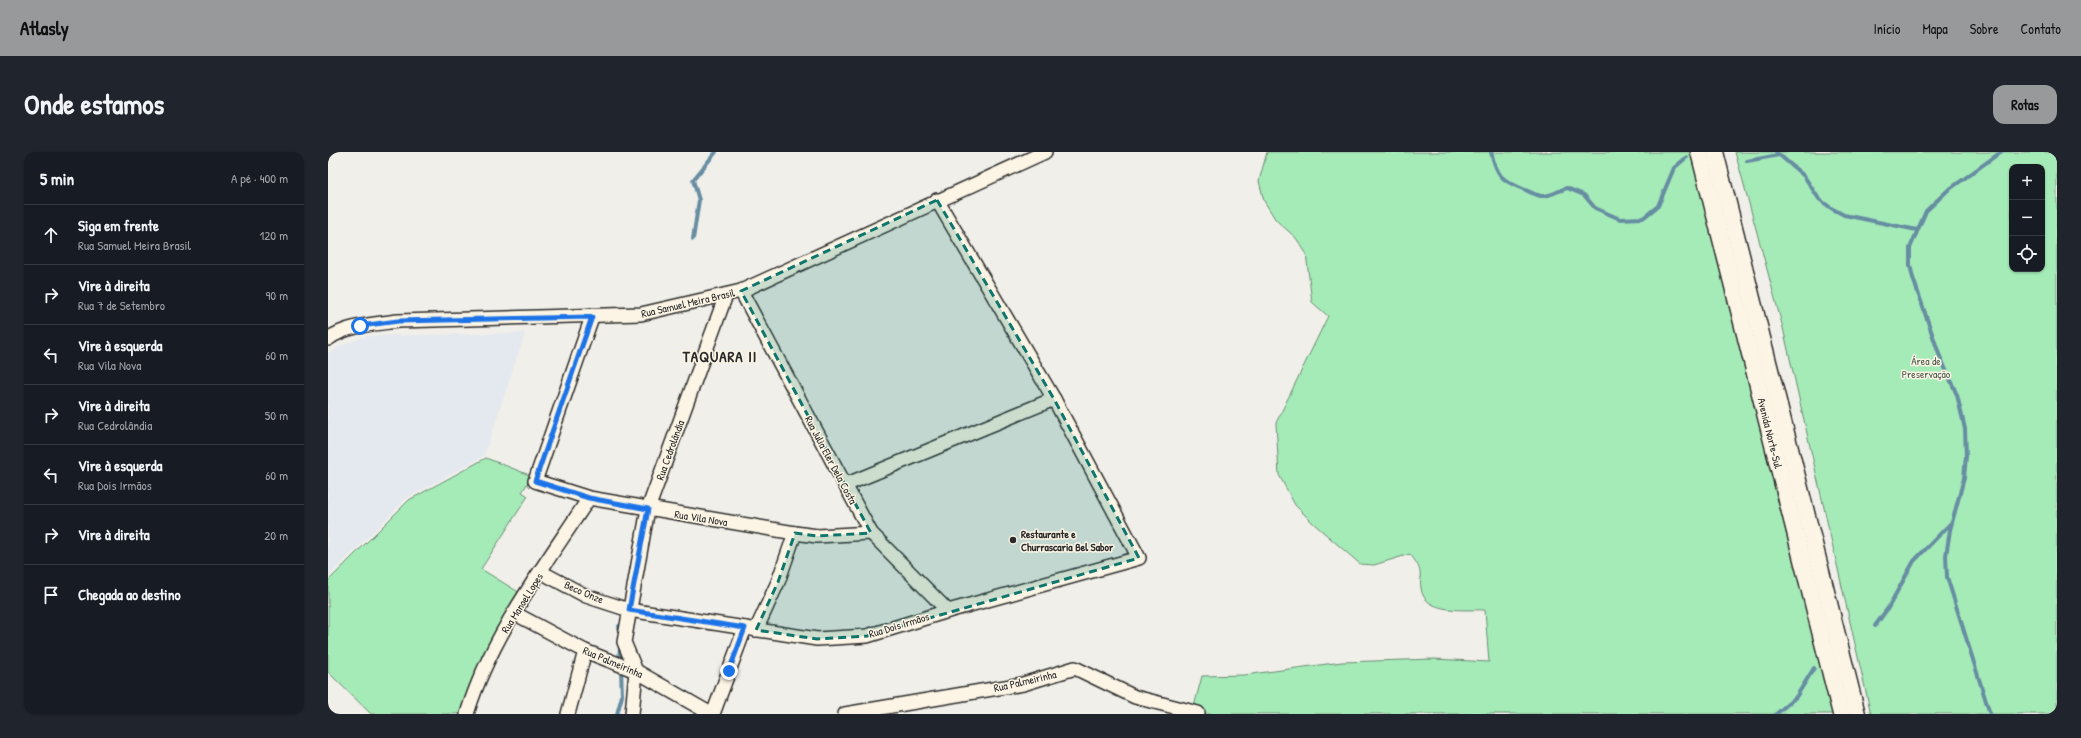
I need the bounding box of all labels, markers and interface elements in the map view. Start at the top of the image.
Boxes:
text: Atlasly [20,15,69,41]
text: Início [1874,19,1900,38]
text: Mapa [1922,19,1948,38]
text: Sobre [1970,19,1999,38]
text: Contato [2021,19,2061,38]
text: Onde estamos [24,85,164,123]
button: Rotas [1993,85,2057,124]
map controls [2009,164,2045,272]
button: + [2009,164,2045,200]
text: 5 min [40,167,74,190]
text: A pé · 400 m [231,169,288,187]
button: − [2009,200,2045,236]
text: Siga em frente [78,215,159,236]
icon: ahead [40,224,62,246]
text: 120 m [260,226,288,244]
text: Rua Samuel Meira Brasil [78,236,191,254]
button: locate [2009,236,2045,272]
text: Vire à direita [78,275,150,296]
icon: right [40,284,62,306]
street label: Rua Samuel Meira Brasil [640,285,736,321]
text: 90 m [266,286,288,304]
text: Rua 7 de Setembro [78,296,165,314]
route start [351,317,369,335]
text: Vire à esquerda [78,335,162,356]
icon: left [40,344,62,366]
text: 60 m [265,346,288,364]
district label: TAQUARA II [682,346,757,367]
park label: Área de Preservação [1902,354,1951,381]
text: Rua Vila Nova [78,356,141,374]
text: Vire à direita [78,395,150,416]
street label: Avenida Norte-Sul [1754,396,1786,470]
icon: right [40,404,62,426]
text: 50 m [265,406,288,424]
street label: Rua Julia Eler Dela Costa [802,413,861,507]
text: Rua Cedrolândia [78,416,152,434]
street label: Rua Cedrolândia [653,417,688,482]
text: Vire à esquerda [78,455,162,476]
icon: left [40,464,62,486]
text: 60 m [265,466,288,484]
text: Rua Dois Irmãos [78,476,152,494]
street label: Rua Vila Nova [673,507,729,529]
icon: right [40,524,62,546]
text: Vire à direita [78,524,150,545]
text: 20 m [264,526,288,544]
place label: Restaurante e Churrascaria Bel Sabor [1021,527,1114,554]
marker: Restaurante e Churrascaria Bel Sabor [1008,535,1018,545]
street label: Rua Manoel Lopes [498,570,546,636]
street label: Beco Onze [562,577,606,607]
icon: arrive [40,584,62,606]
text: Chegada ao destino [78,584,181,605]
street label: Rua Dois Irmãos [867,609,931,641]
street label: Rua Palmeirinha [581,643,646,681]
route end [720,662,738,680]
street label: Rua Palmeirinha [992,667,1058,695]

